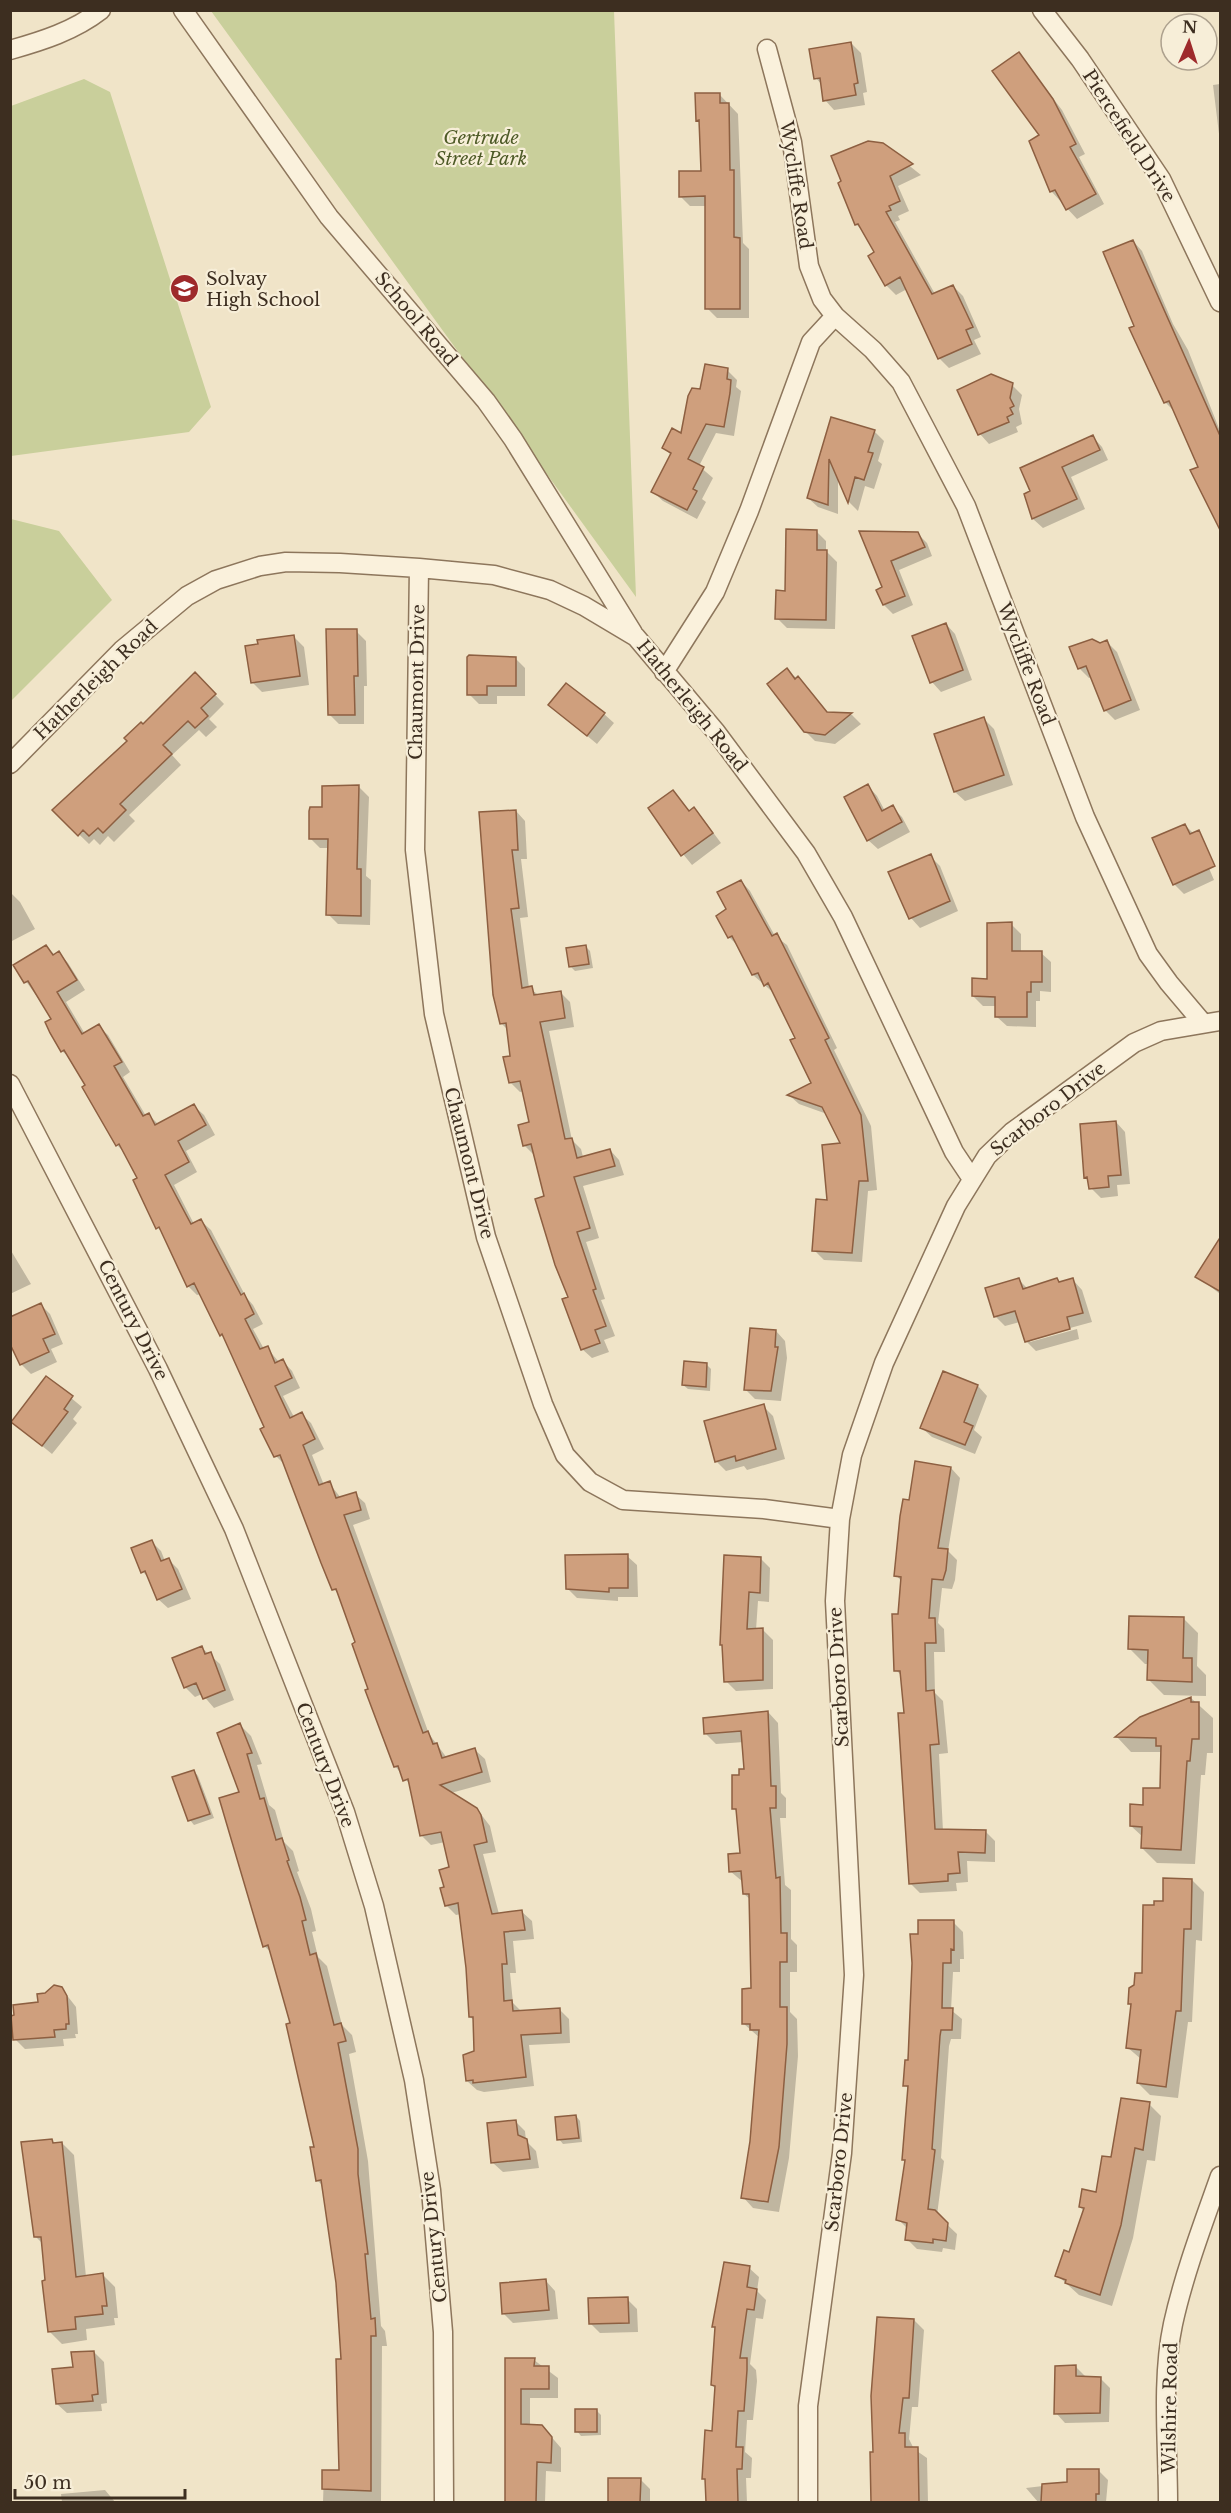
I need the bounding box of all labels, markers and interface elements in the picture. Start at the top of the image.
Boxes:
north arrow [1159,12,1219,72]
text: N [1182,17,1198,37]
street label: Piercefield Drive [1078,66,1180,206]
street label: Wycliffe Road [775,118,817,251]
park label: Gertrude Street Park [435,127,527,170]
street label: School Road [370,267,462,371]
place label: Solvay High School [206,268,320,311]
school or university icon: Solvay High School [169,273,201,305]
street label: Wycliffe Road [992,599,1059,728]
street label: Chaumont Drive [405,604,429,760]
street label: Hatherleigh Road [30,615,162,745]
street label: Hatherleigh Road [632,636,752,776]
street label: Scarboro Drive [986,1057,1110,1161]
street label: Chaumont Drive [439,1085,499,1241]
street label: Century Drive [93,1256,173,1384]
street label: Scarboro Drive [824,1606,854,1748]
street label: Century Drive [291,1699,359,1831]
street label: Scarboro Drive [821,2091,857,2233]
street label: Century Drive [416,2170,452,2304]
street label: Wilshire Road [1158,2342,1182,2475]
scale bar [15,2462,184,2500]
text: 50 m [24,2472,72,2494]

